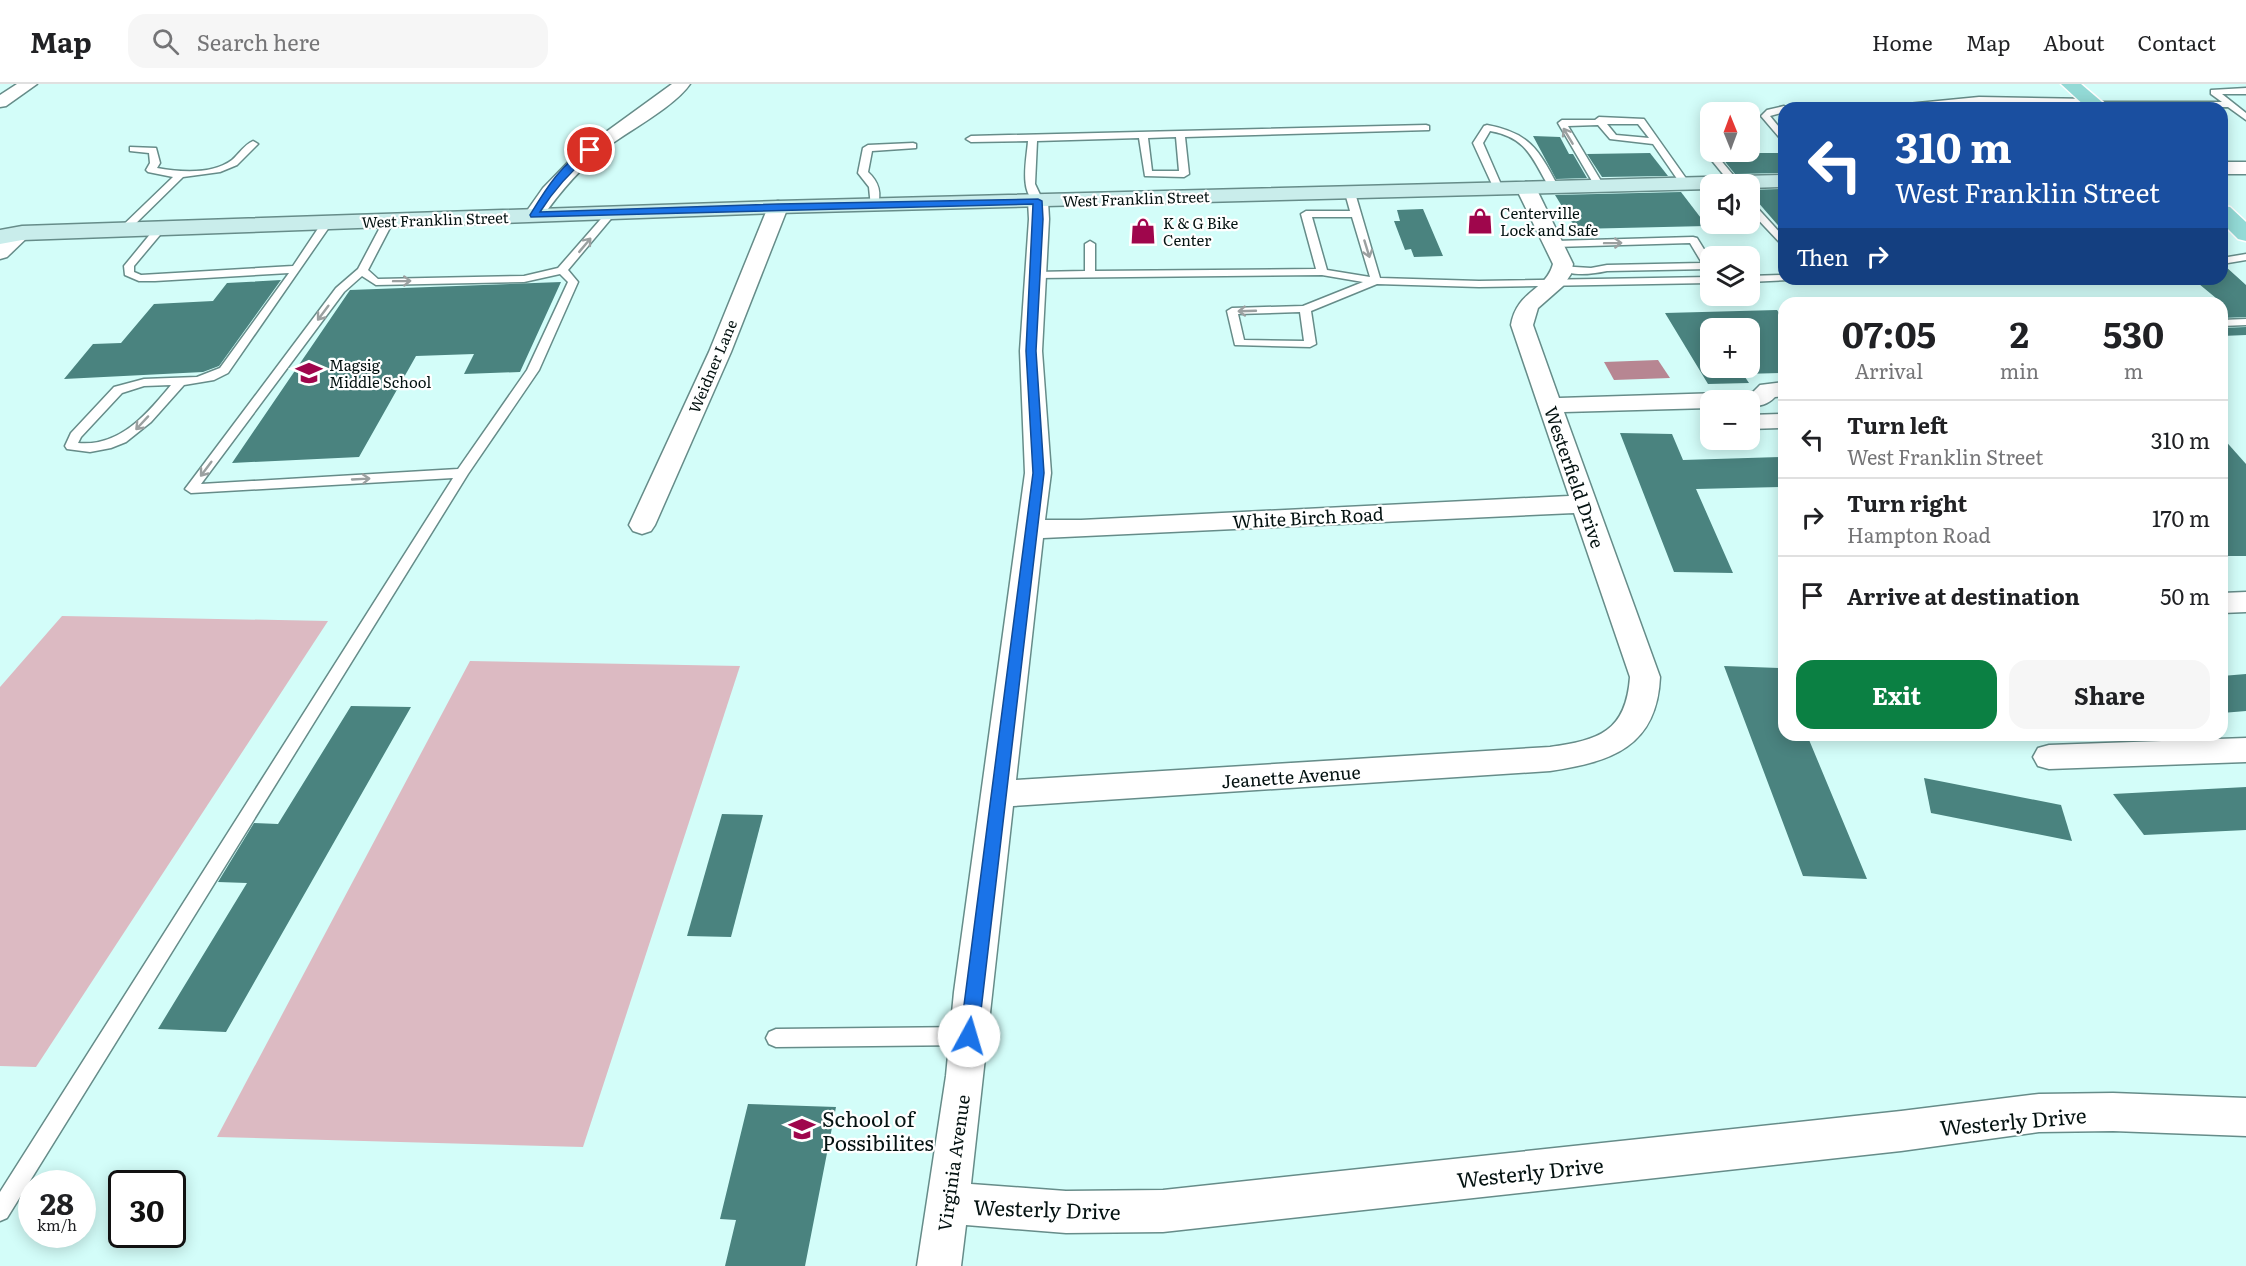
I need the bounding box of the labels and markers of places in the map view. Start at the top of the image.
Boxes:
pin [564,124,615,175]
place label: Centerville Lock and Safe [1500,201,1598,241]
shop icon: Centerville Lock and Safe [1465,206,1495,236]
place label: K & G Bike Center [1163,211,1239,251]
shop icon: K & G Bike Center [1128,216,1158,246]
place label: Magsig Middle School [329,353,431,393]
school or university icon: Magsig Middle School [294,358,324,388]
place label: School of Possibilites [822,1102,934,1157]
school or university icon: School of Possibilites [787,1114,817,1144]

